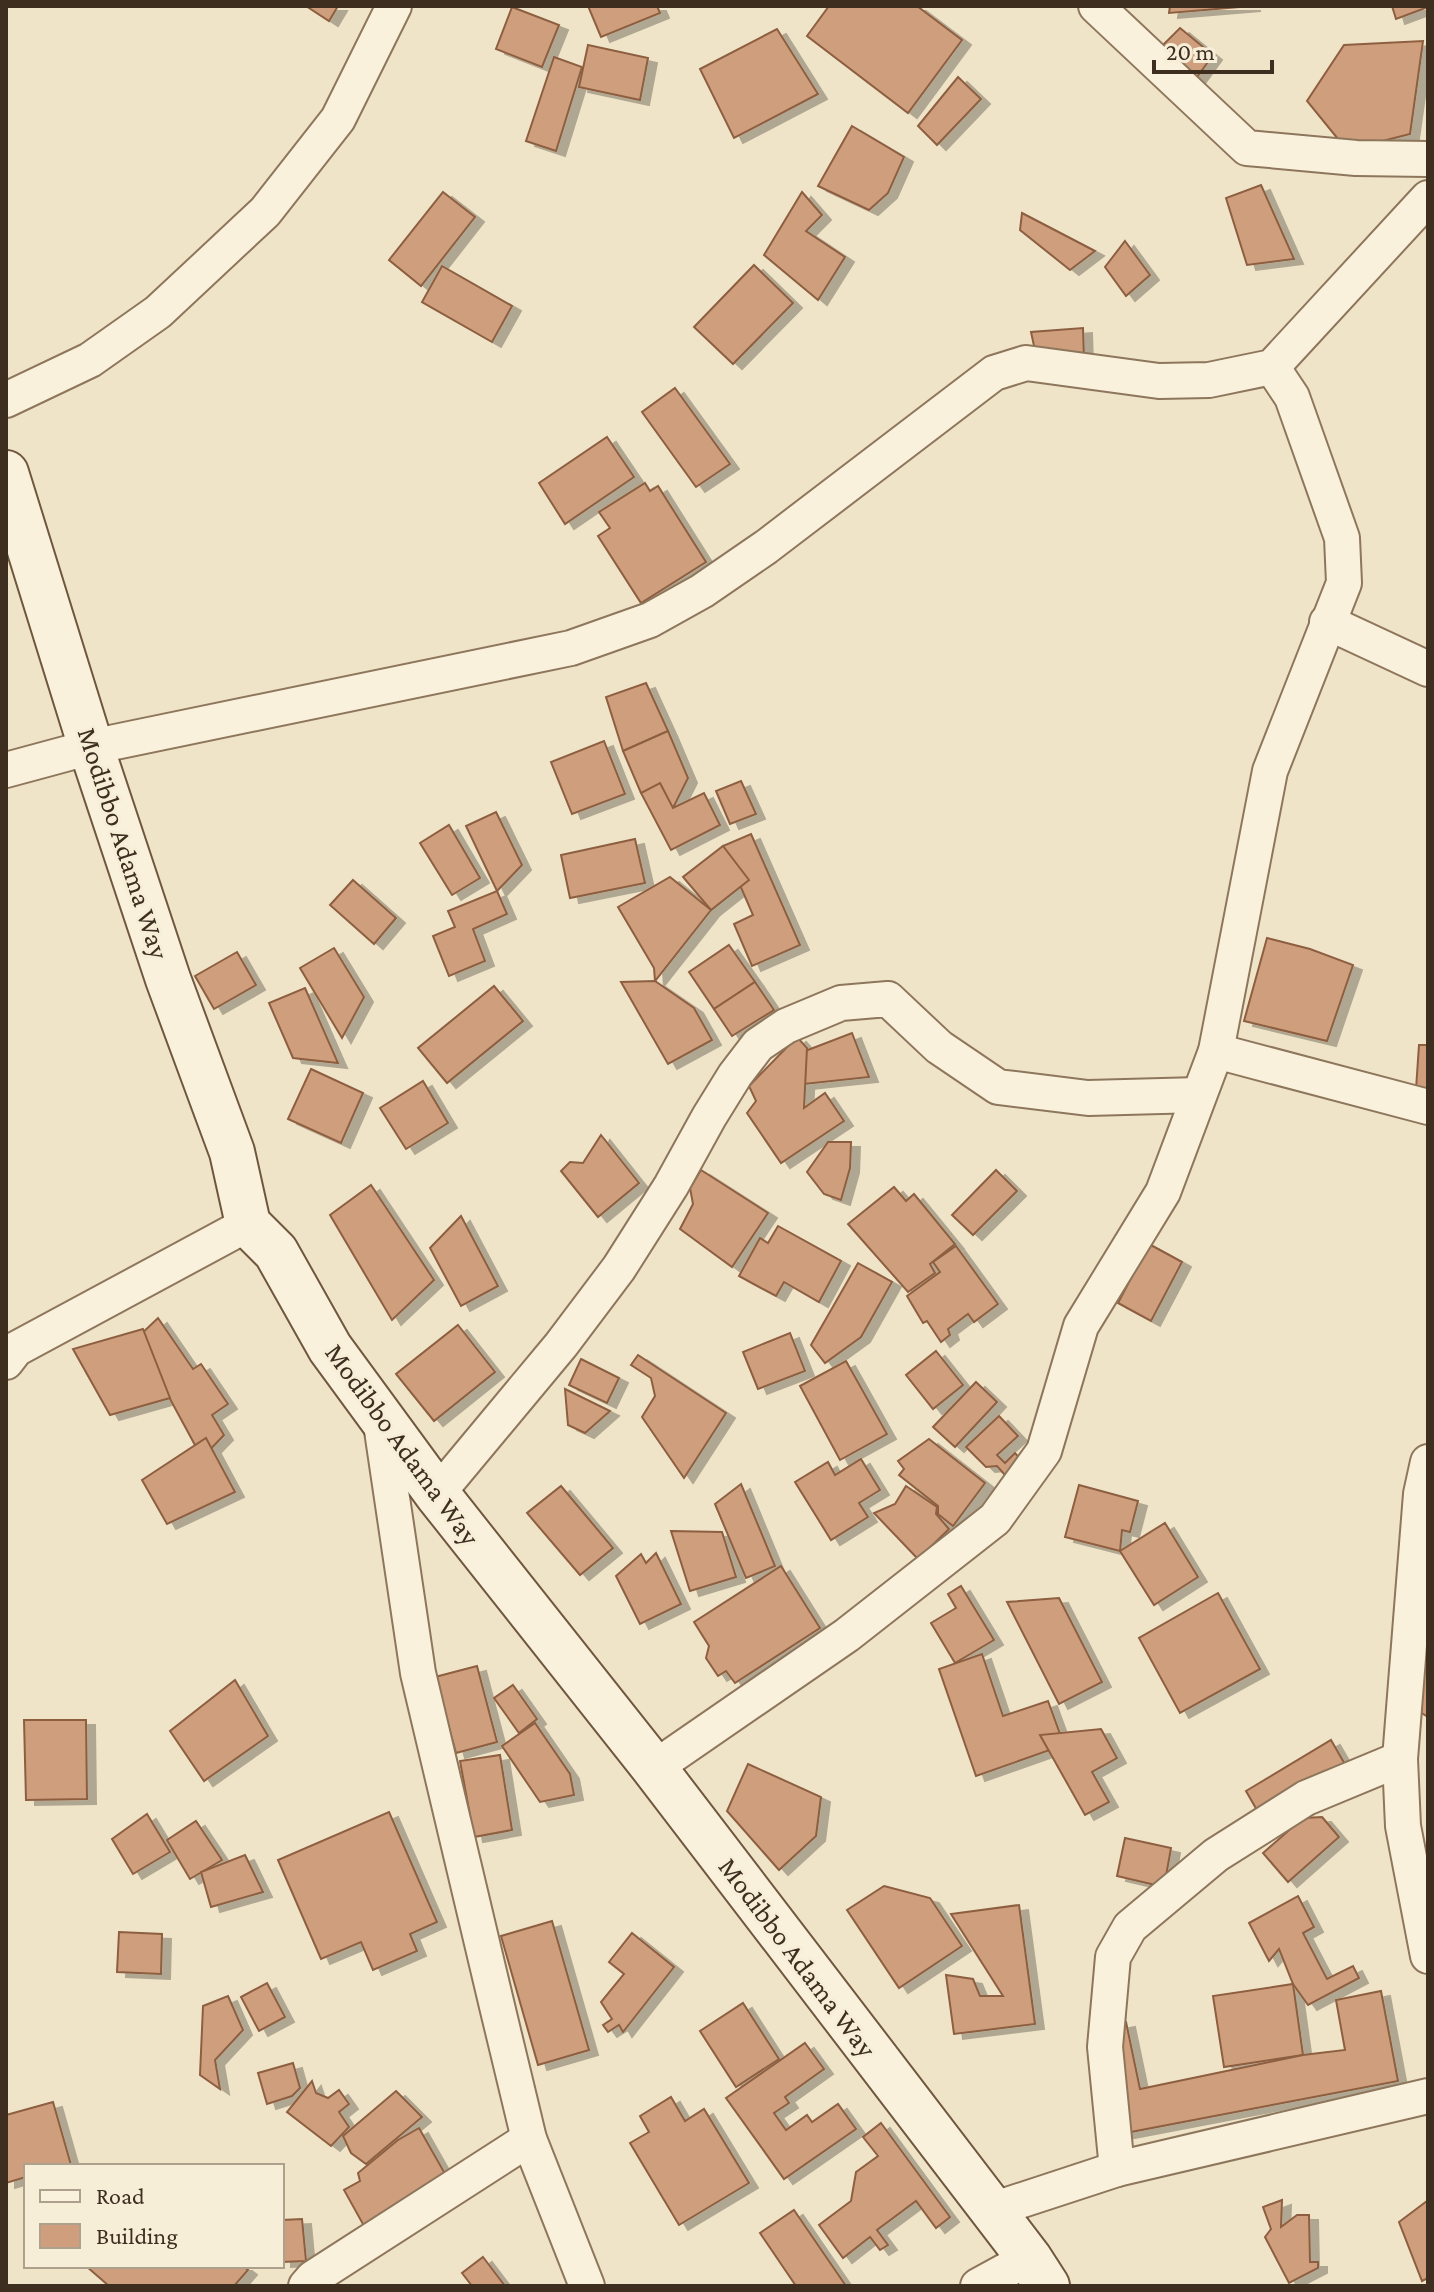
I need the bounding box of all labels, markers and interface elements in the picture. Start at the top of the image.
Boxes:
scale bar [1154,24,1272,74]
text: 20 m [1166,38,1215,65]
street label: Modibbo Adama Way [71,723,176,964]
street label: Modibbo Adama Way [319,1337,487,1552]
street label: Modibbo Adama Way [713,1851,883,2064]
legend [24,2164,284,2268]
text: Road [96,2182,145,2209]
text: Building [96,2222,178,2249]

